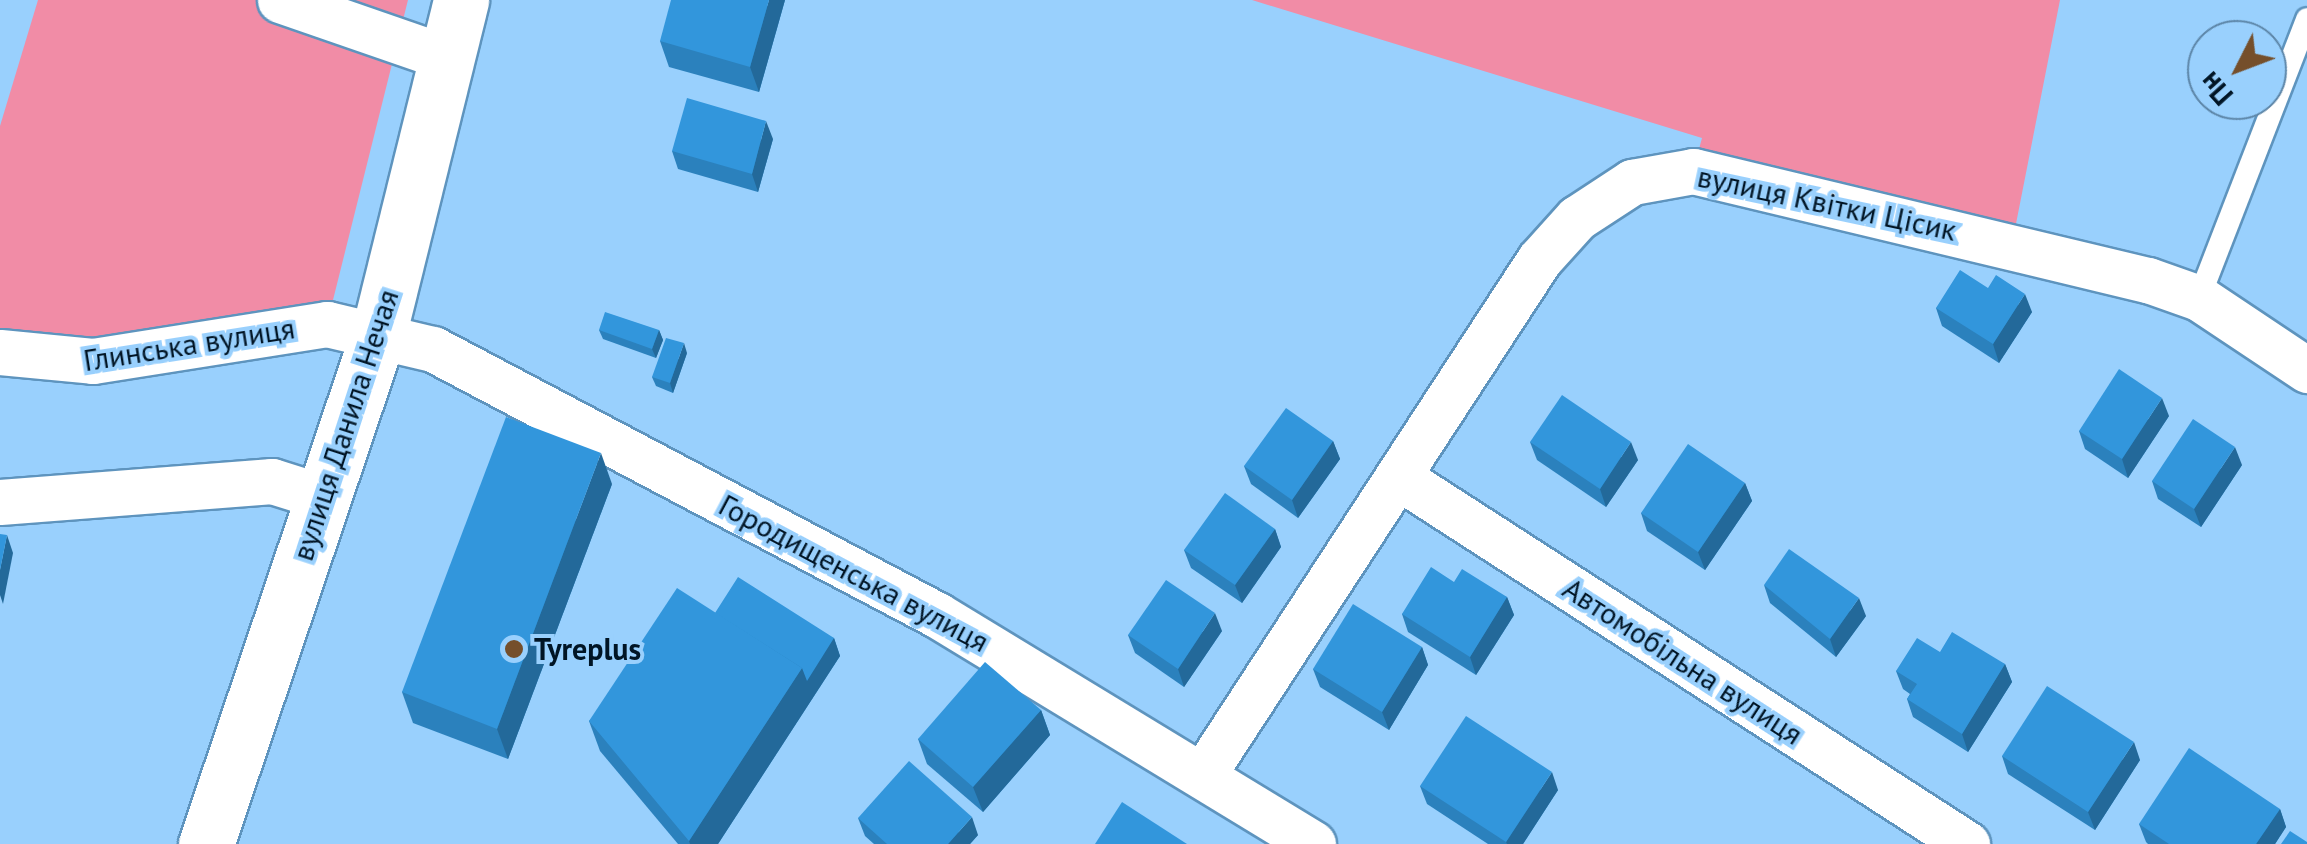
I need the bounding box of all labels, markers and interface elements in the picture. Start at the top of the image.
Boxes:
north arrow [2187,20,2287,120]
text: Пн [2191,64,2241,114]
street label: вулиця Квітки Цісик [1694,158,1960,248]
street label: вулиця Данила Нечая [284,285,406,565]
street label: Глинська вулиця [81,310,297,378]
street label: Городищенська вулиця [713,487,995,659]
street label: Автомобільна вулиця [1556,570,1810,752]
place label: Tyreplus [534,631,641,667]
marker: Tyreplus [503,638,525,660]

